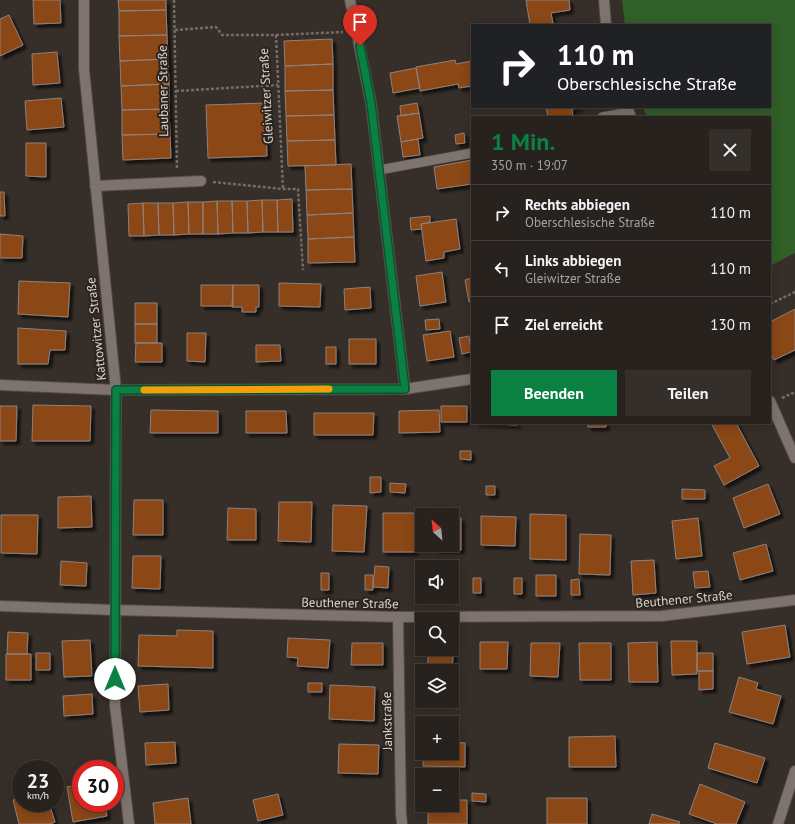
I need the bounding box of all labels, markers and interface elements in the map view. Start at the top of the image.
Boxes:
pin [343,5,377,46]
icon: arrive [349,11,371,33]
text: 110 m [557,36,634,73]
icon: right [491,40,543,92]
street label: Laubaner Straße [154,45,172,137]
street label: Gleiwitzer Straße [255,48,277,144]
text: Oberschlesische Straße [557,72,737,95]
text: 1 Min. [491,126,555,157]
button: close [709,129,751,171]
text: 350 m · 19:07 [491,157,568,174]
text: Rechts abbiegen [525,195,630,214]
icon: right [491,202,513,224]
text: 110 m [710,203,751,222]
text: Oberschlesische Straße [525,214,655,231]
text: Links abbiegen [525,251,621,270]
icon: left [491,258,513,280]
text: 110 m [710,259,751,278]
text: Gleiwitzer Straße [525,270,621,287]
street label: Kattowitzer Straße [82,277,110,381]
icon: arrive [491,314,513,336]
text: Ziel erreicht [525,315,603,334]
text: 130 m [710,315,751,334]
button: Beenden [491,370,617,416]
button: Teilen [625,370,751,416]
north arrow [415,508,459,552]
map controls [415,508,459,812]
button: sound [415,560,459,604]
street label: Beuthener Straße [635,586,733,612]
street label: Beuthener Straße [301,594,399,612]
button: search [415,612,459,656]
position arrow [94,658,136,700]
button: layers [415,664,459,708]
street label: Jankstraße [378,692,396,751]
button: + [415,716,459,760]
speed limit sign: 30 [72,760,124,812]
text: 23 [27,768,49,794]
button: − [415,768,459,812]
text: km/h [27,789,49,802]

